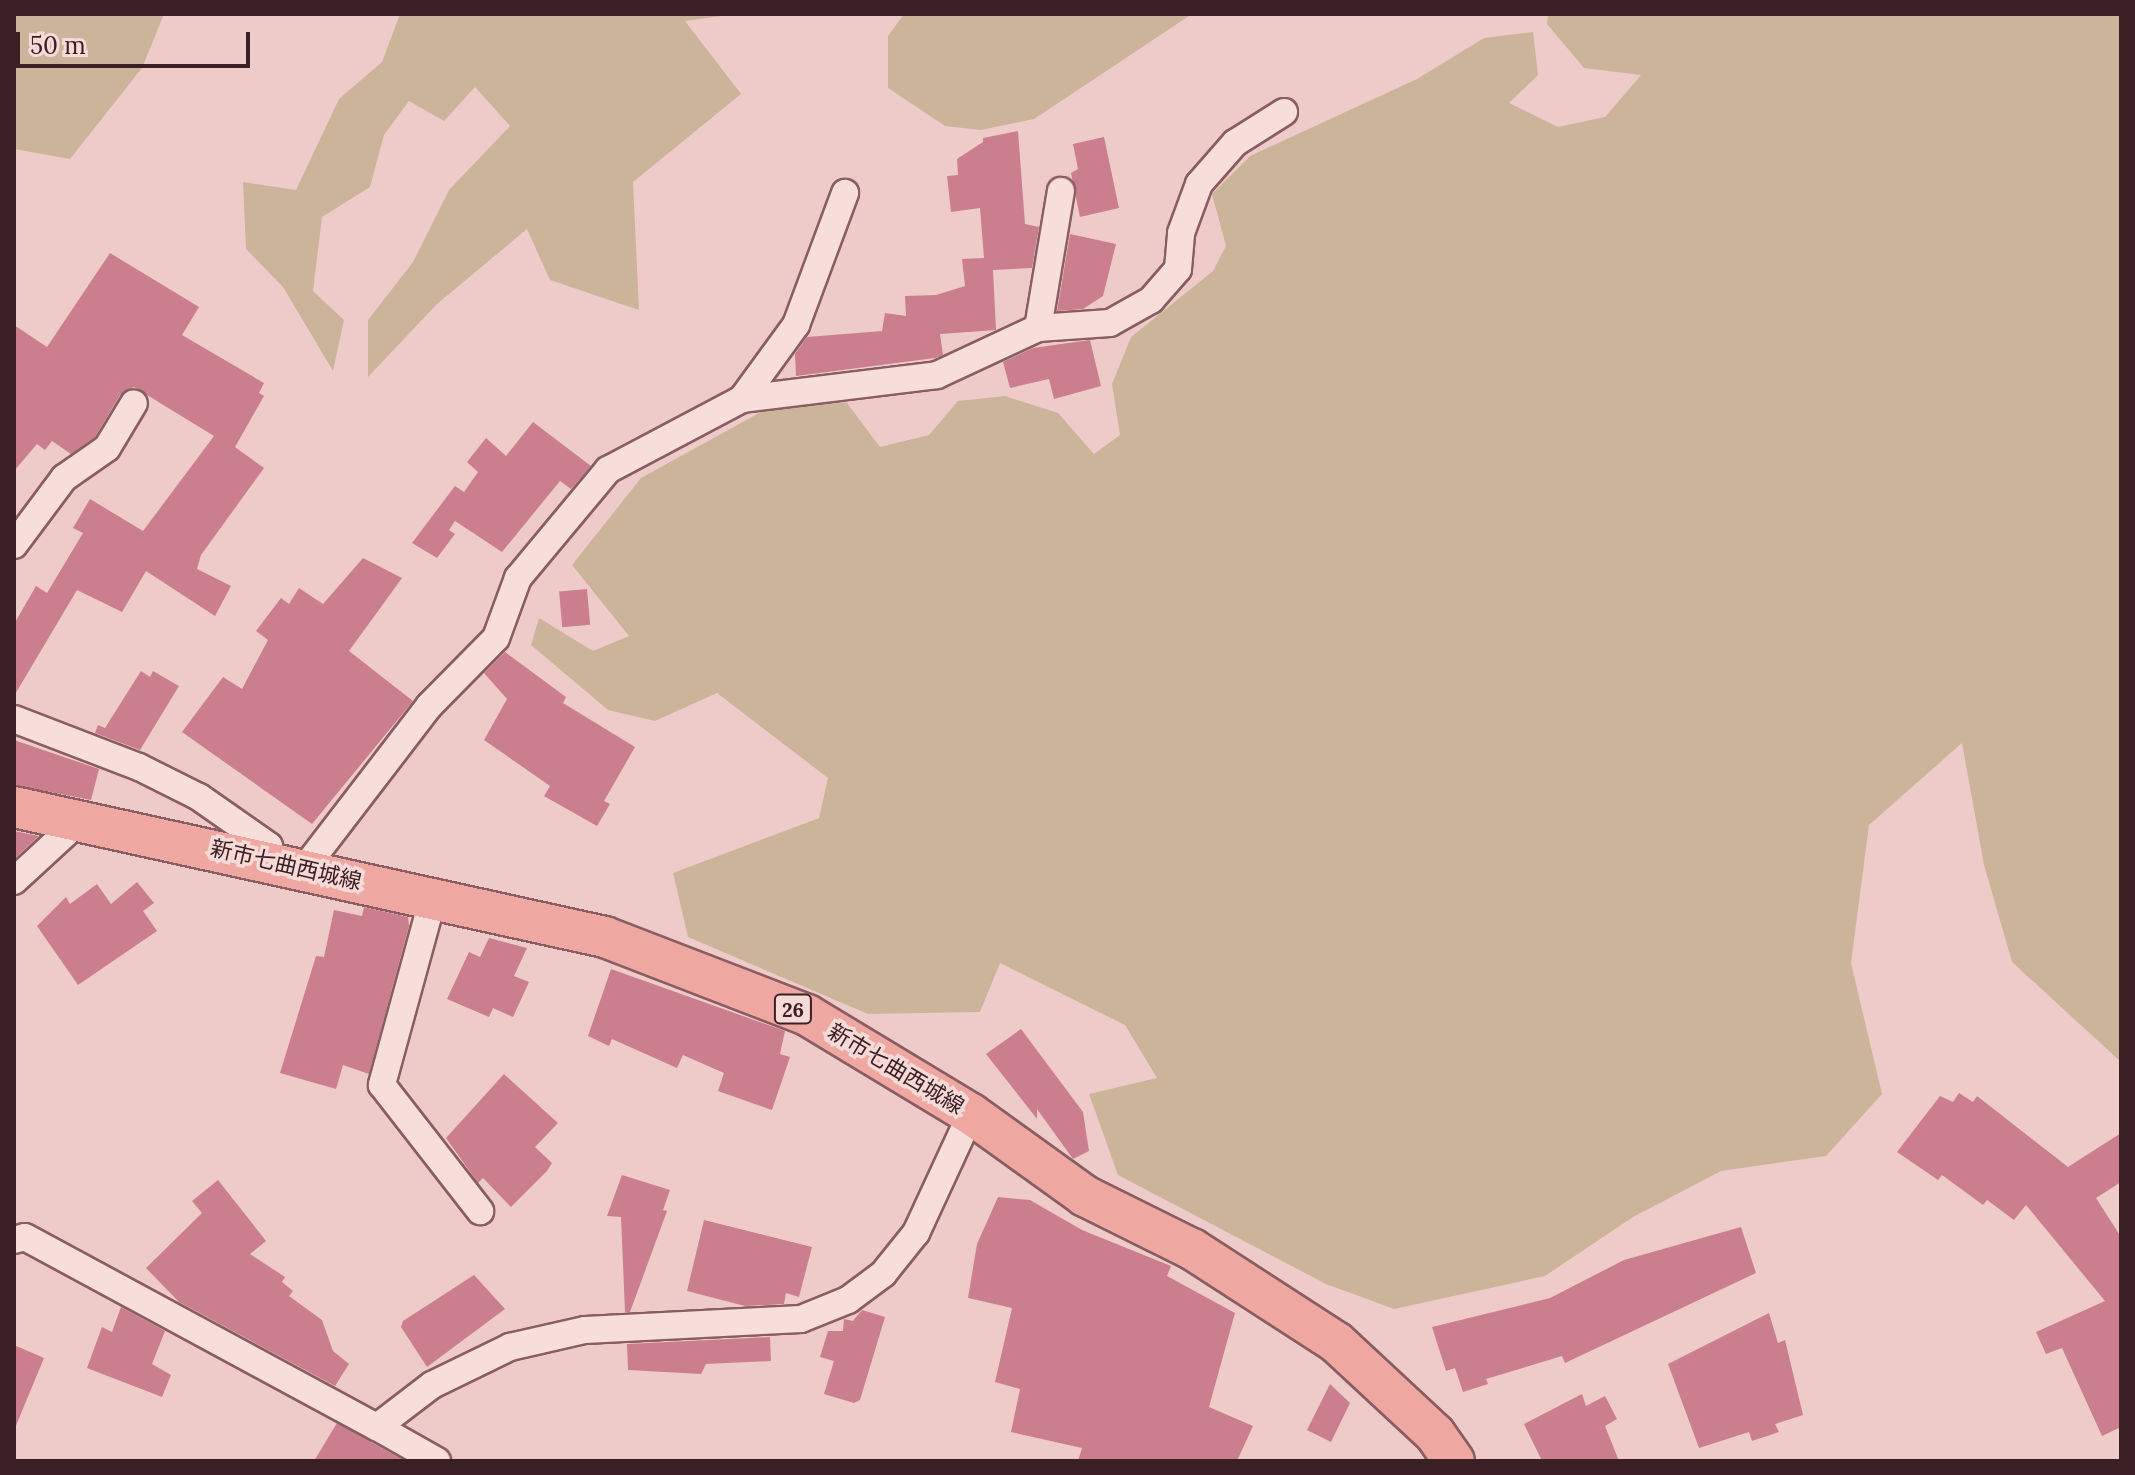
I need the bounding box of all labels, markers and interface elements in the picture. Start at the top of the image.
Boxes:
scale bar [20,16,254,66]
text: 50 m [30,30,86,61]
street label: 新市七曲西城線 [208,835,364,895]
road number: 26 [773,993,813,1025]
street label: 新市七曲西城線 [823,1018,969,1120]

